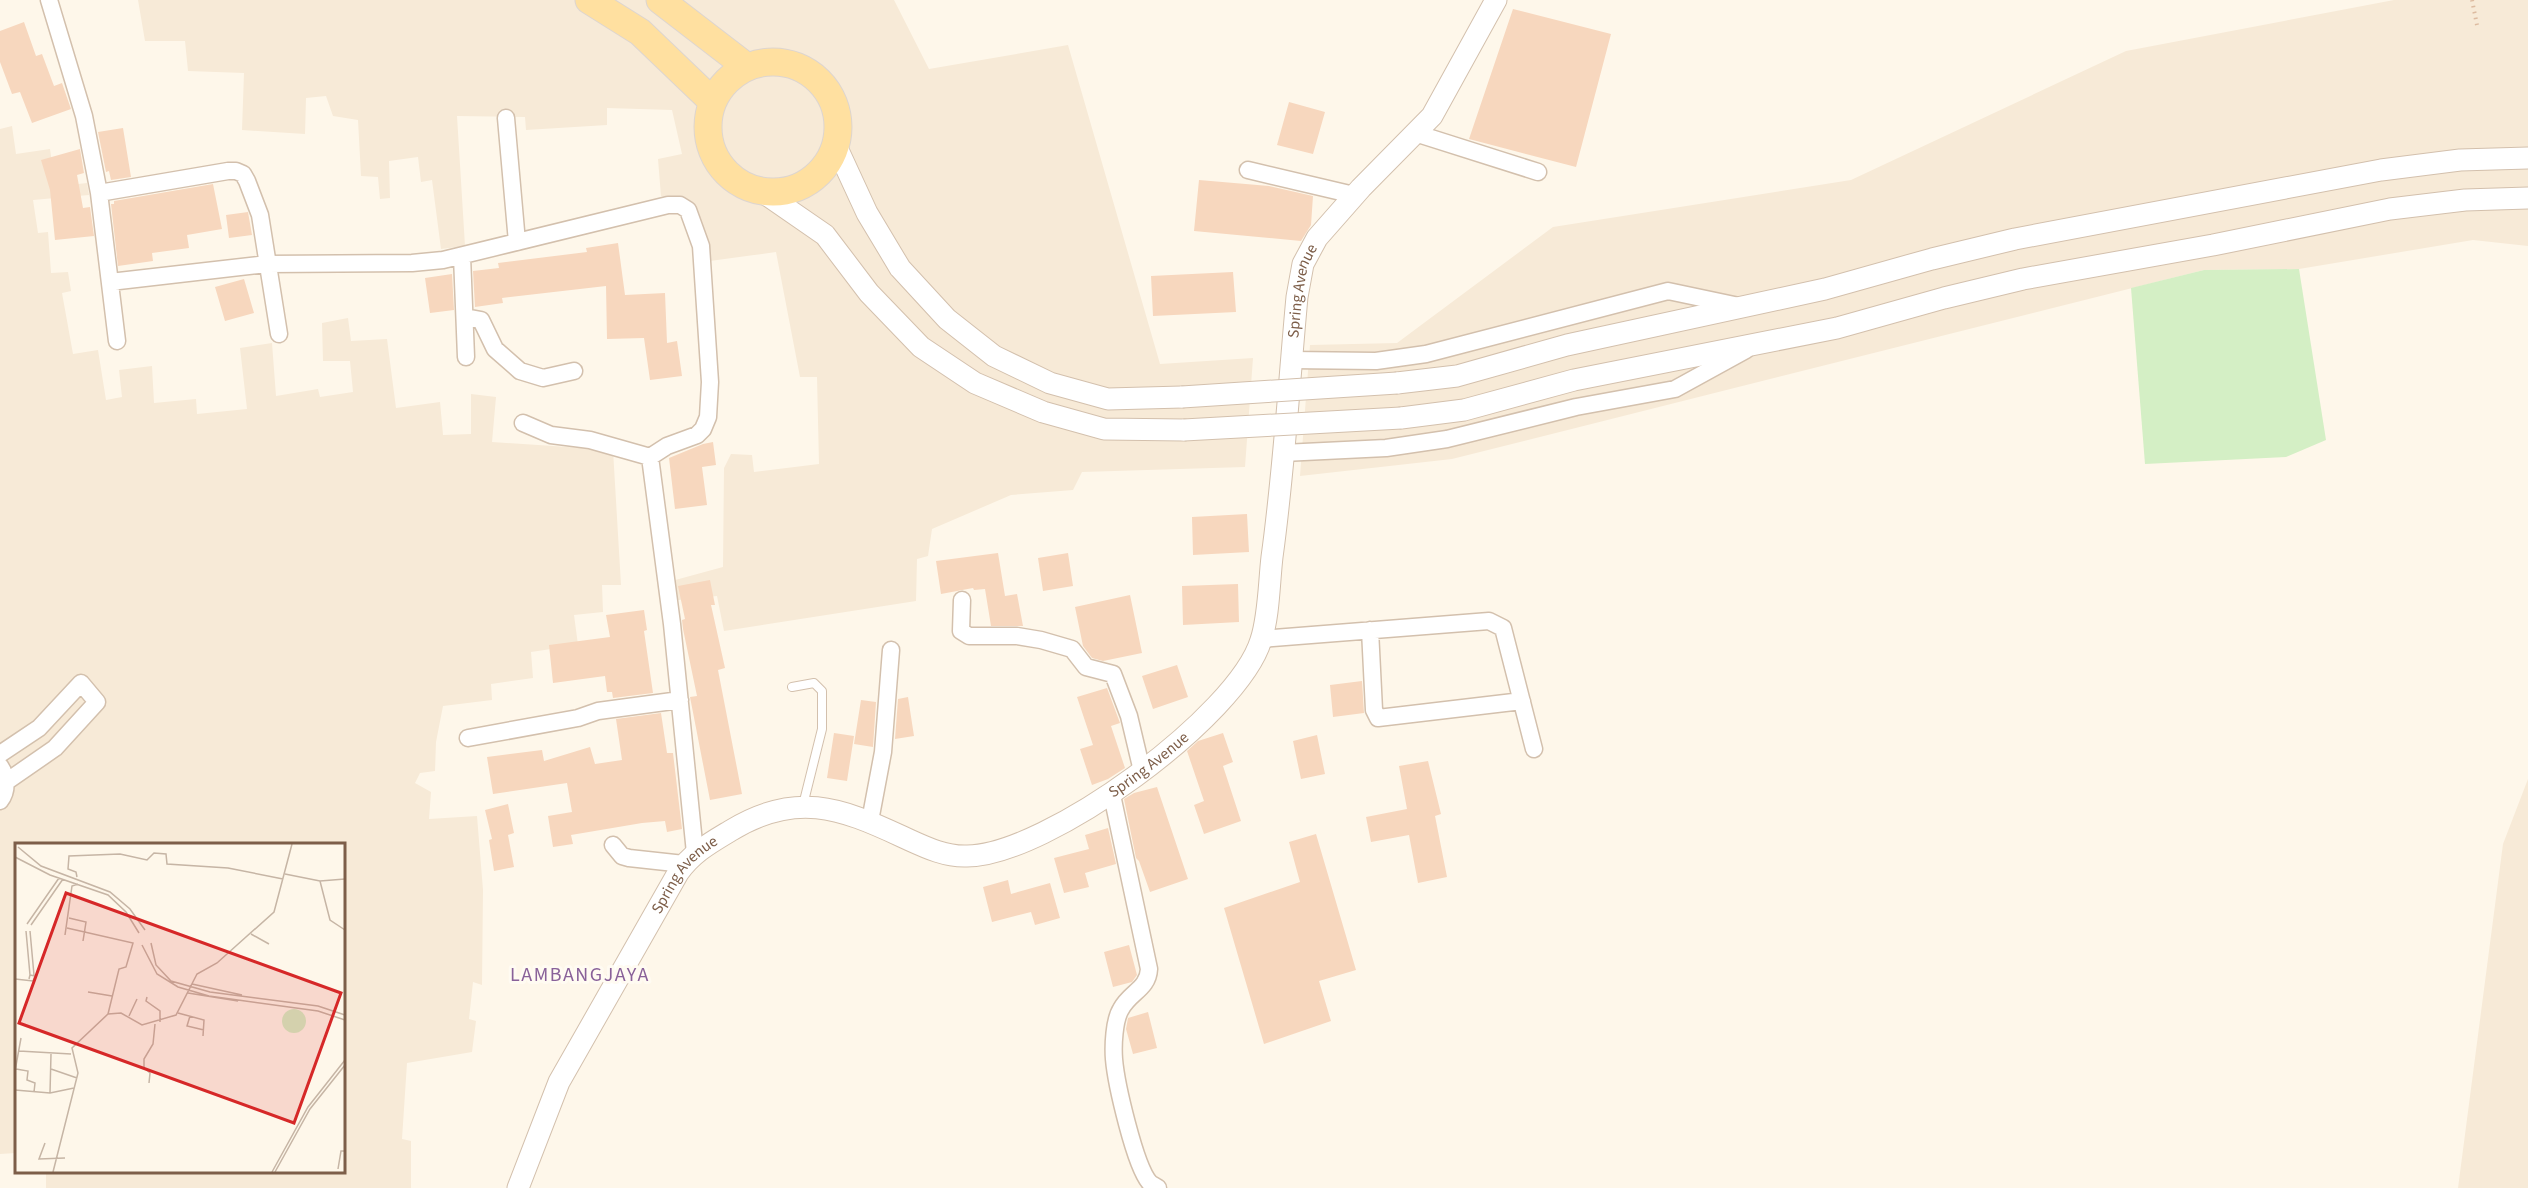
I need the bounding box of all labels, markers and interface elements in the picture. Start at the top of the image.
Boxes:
street label: Spring Avenue [1282,240,1323,339]
street label: Spring Avenue [1104,727,1194,803]
street label: Spring Avenue [646,830,722,918]
inset map [15,843,345,1173]
district label: LAMBANGJAYA [510,961,650,989]

